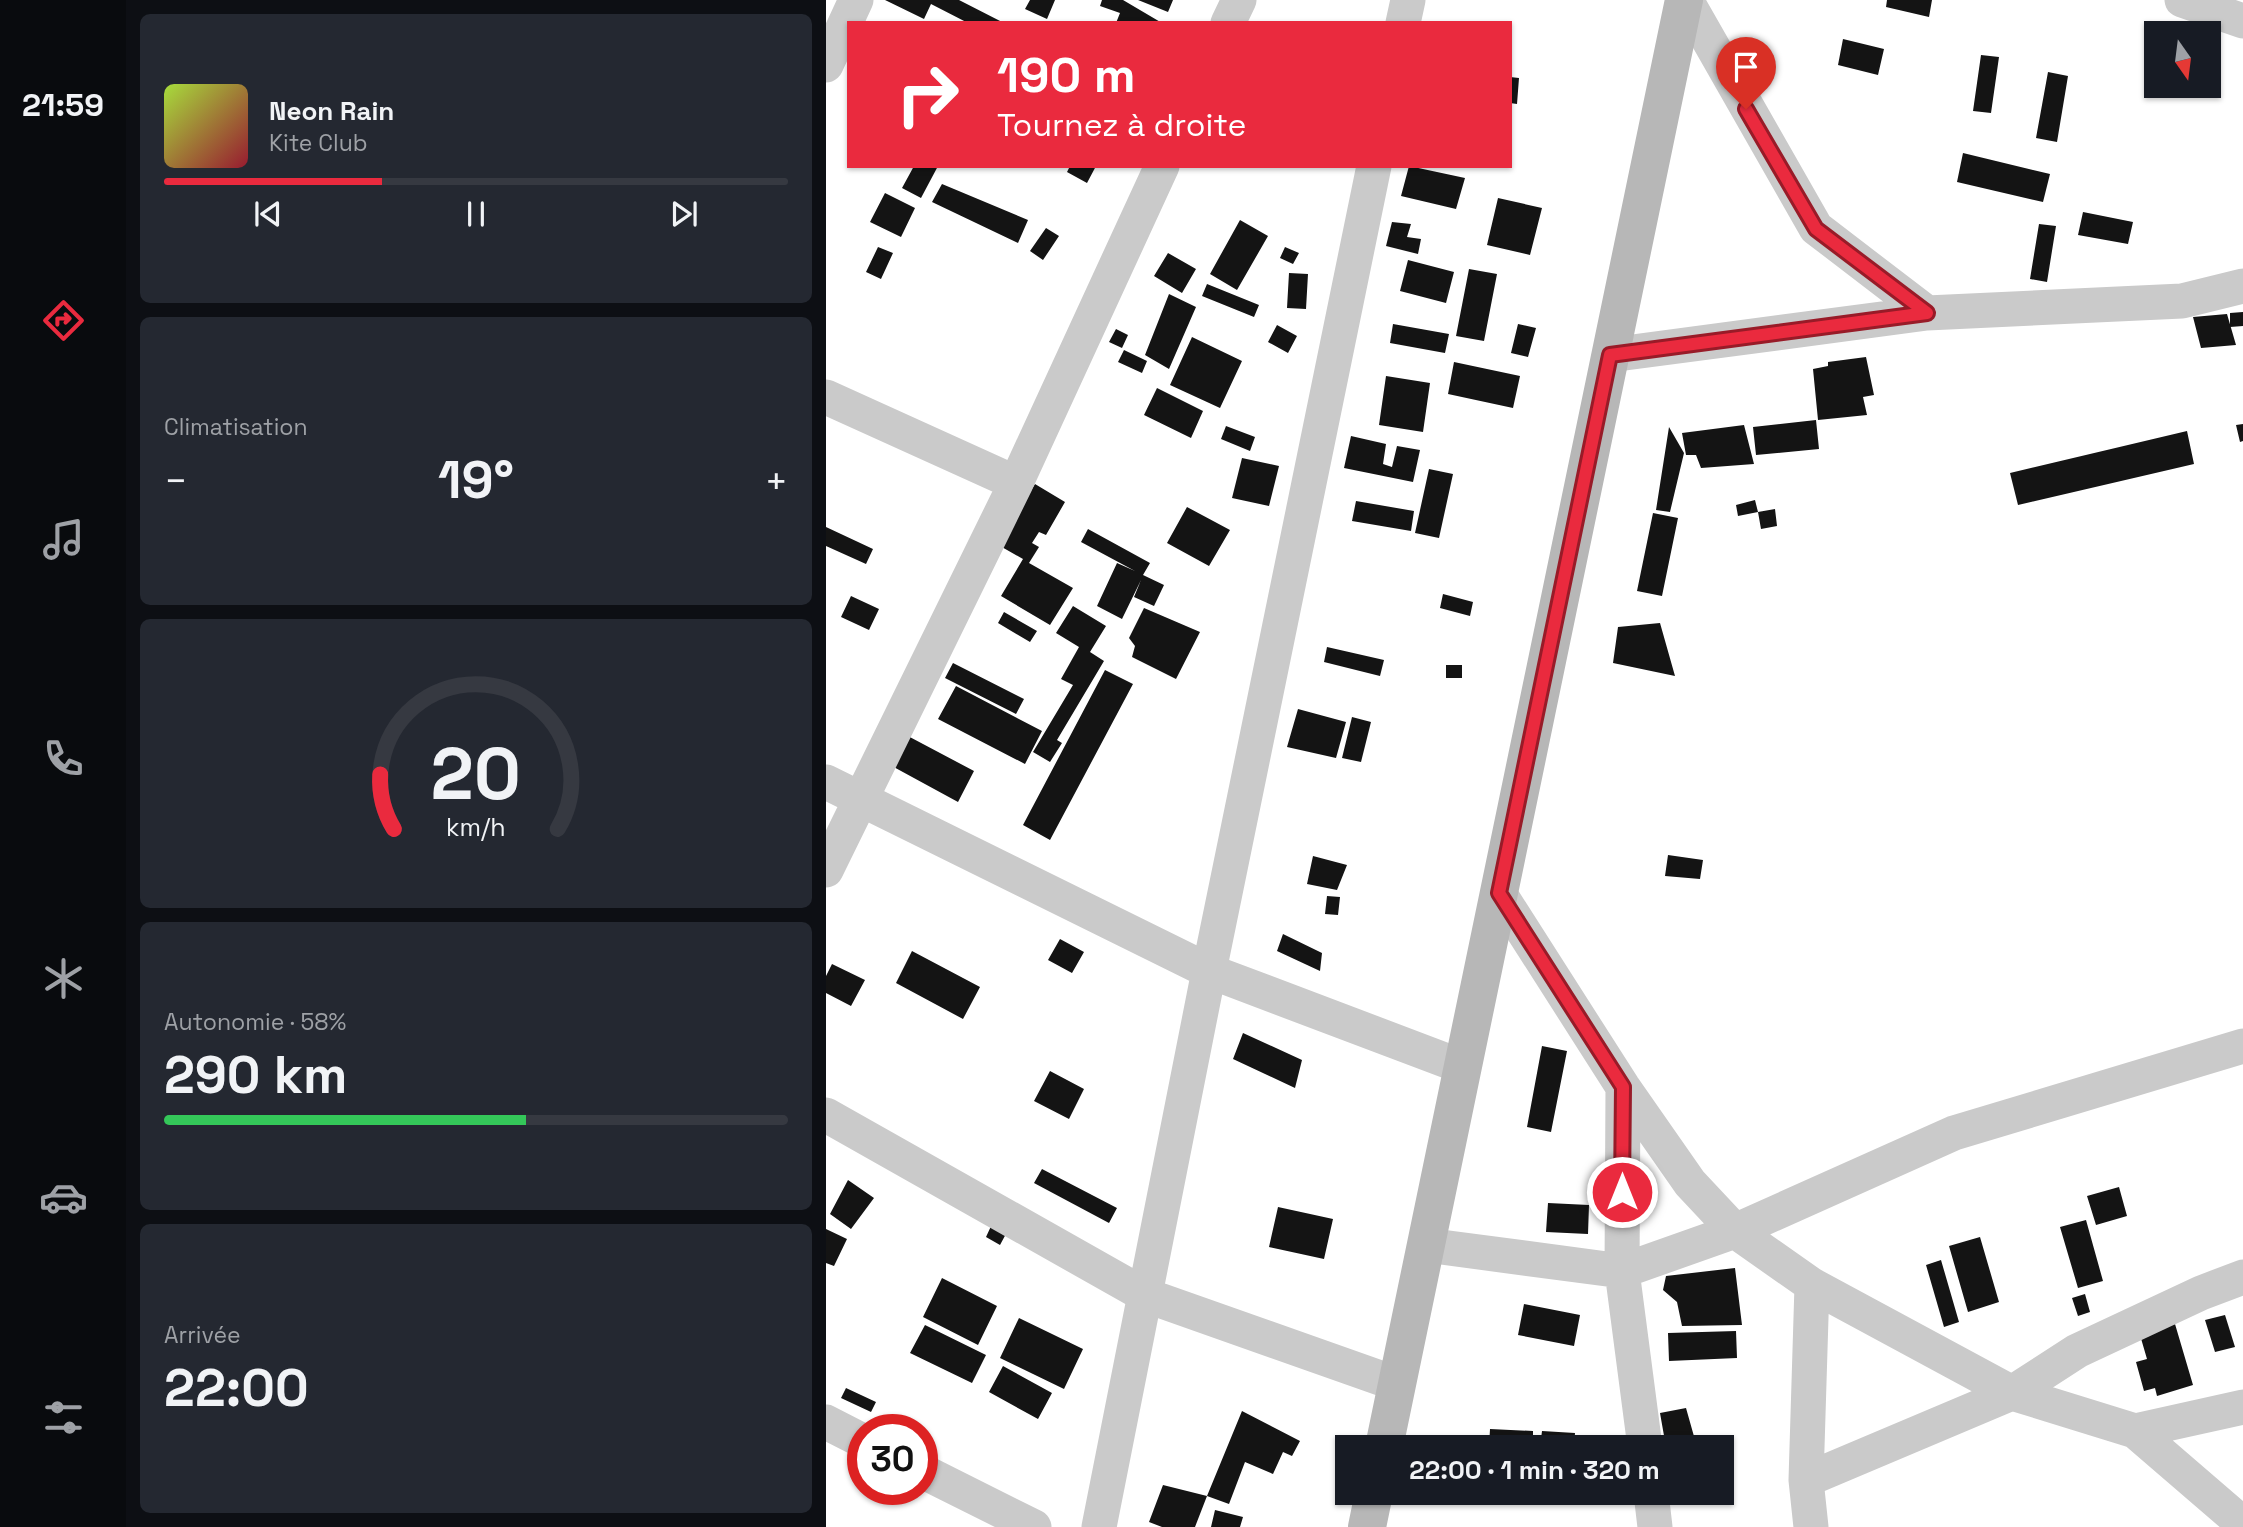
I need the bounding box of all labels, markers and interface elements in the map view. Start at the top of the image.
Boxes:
north arrow [2144,21,2221,98]
map controls [2144,21,2221,98]
pin [1716,37,1776,109]
text: 190 m [997,44,1135,106]
icon: arrive [1727,48,1765,86]
icon: right [882,49,973,140]
text: 21:59 [22,85,104,125]
text: Neon Rain [269,94,394,128]
text: Tournez à droite [997,105,1246,145]
text: Kite Club [269,128,368,158]
icon: previous [249,195,287,233]
icon: pause [457,195,495,233]
icon: next [665,195,703,233]
icon: directions [39,296,88,345]
text: Climatisation [164,412,308,442]
text: 19° [438,447,514,513]
text: − [164,457,188,505]
text: + [764,457,788,505]
icon: music [39,515,88,564]
text: 20 [431,728,521,821]
icon: phone [39,734,88,783]
text: km/h [446,811,506,843]
icon: climate [39,954,88,1003]
text: Autonomie · 58% [164,1007,346,1037]
text: 290 km [164,1042,347,1108]
position arrow [1585,1155,1659,1229]
icon: car [39,1173,88,1222]
text: Arrivée [164,1320,241,1350]
text: 22:00 [164,1355,309,1421]
icon: filters [39,1393,88,1442]
speed limit sign: 30 [847,1414,938,1505]
text: 22:00 · 1 min · 320 m [1409,1453,1660,1487]

